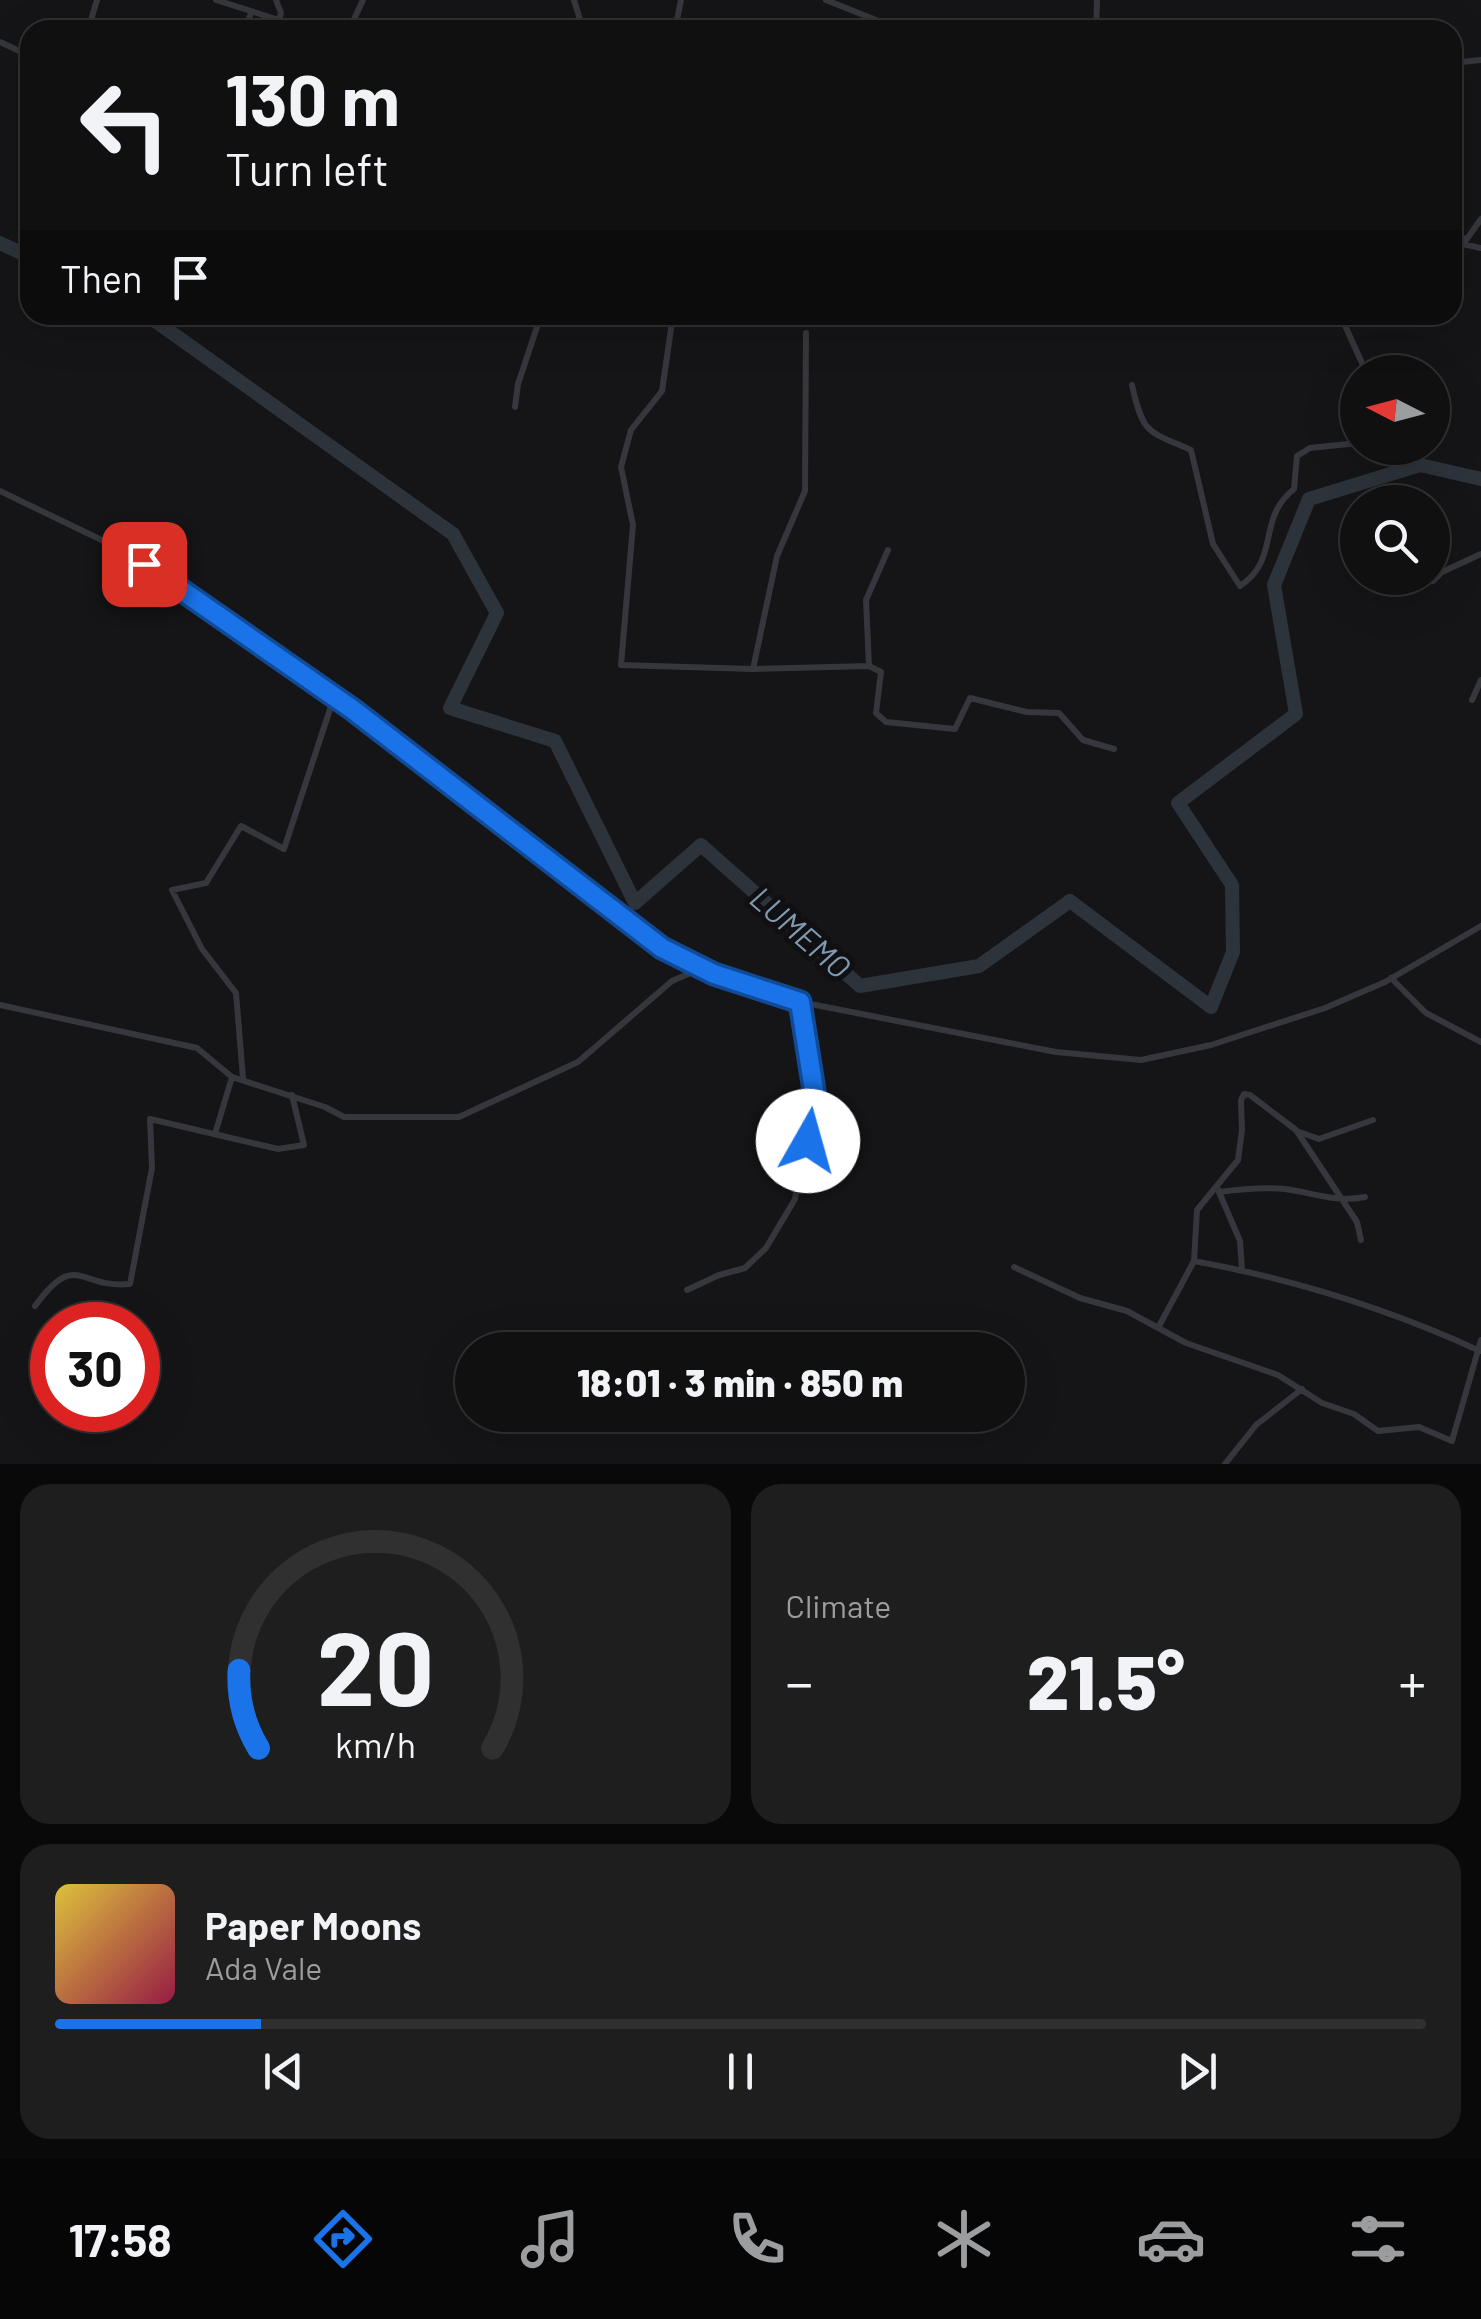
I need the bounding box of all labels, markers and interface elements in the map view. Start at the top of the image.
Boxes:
text: 130 m [225,56,400,140]
icon: left [60,60,190,190]
text: Turn left [225,141,389,195]
icon: arrive [163,250,218,305]
text: Then [60,255,143,301]
north arrow [1340,355,1450,465]
map controls [1340,355,1450,595]
button: search [1340,485,1450,595]
pin [102,522,187,607]
icon: arrive [117,537,172,592]
water label: LUMEMO [743,878,859,985]
position arrow [756,1089,860,1193]
speed limit sign: 30 [30,1302,160,1432]
text: 18:01 · 3 min · 850 m [577,1359,903,1405]
text: Climate [786,1586,891,1624]
text: 20 [316,1602,434,1727]
text: 21.5° [1027,1635,1185,1725]
text: − [786,1648,813,1714]
text: + [1398,1648,1426,1714]
text: km/h [335,1722,416,1765]
text: Paper Moons [205,1902,421,1948]
text: Ada Vale [205,1948,322,1986]
icon: previous [256,2044,311,2099]
icon: pause [713,2044,768,2099]
icon: next [1170,2044,1225,2099]
icon: directions [308,2204,378,2274]
icon: music [515,2204,585,2274]
icon: phone [722,2204,792,2274]
icon: climate [929,2204,999,2274]
icon: car [1136,2204,1206,2274]
icon: filters [1343,2204,1413,2274]
text: 17:58 [68,2212,172,2266]

